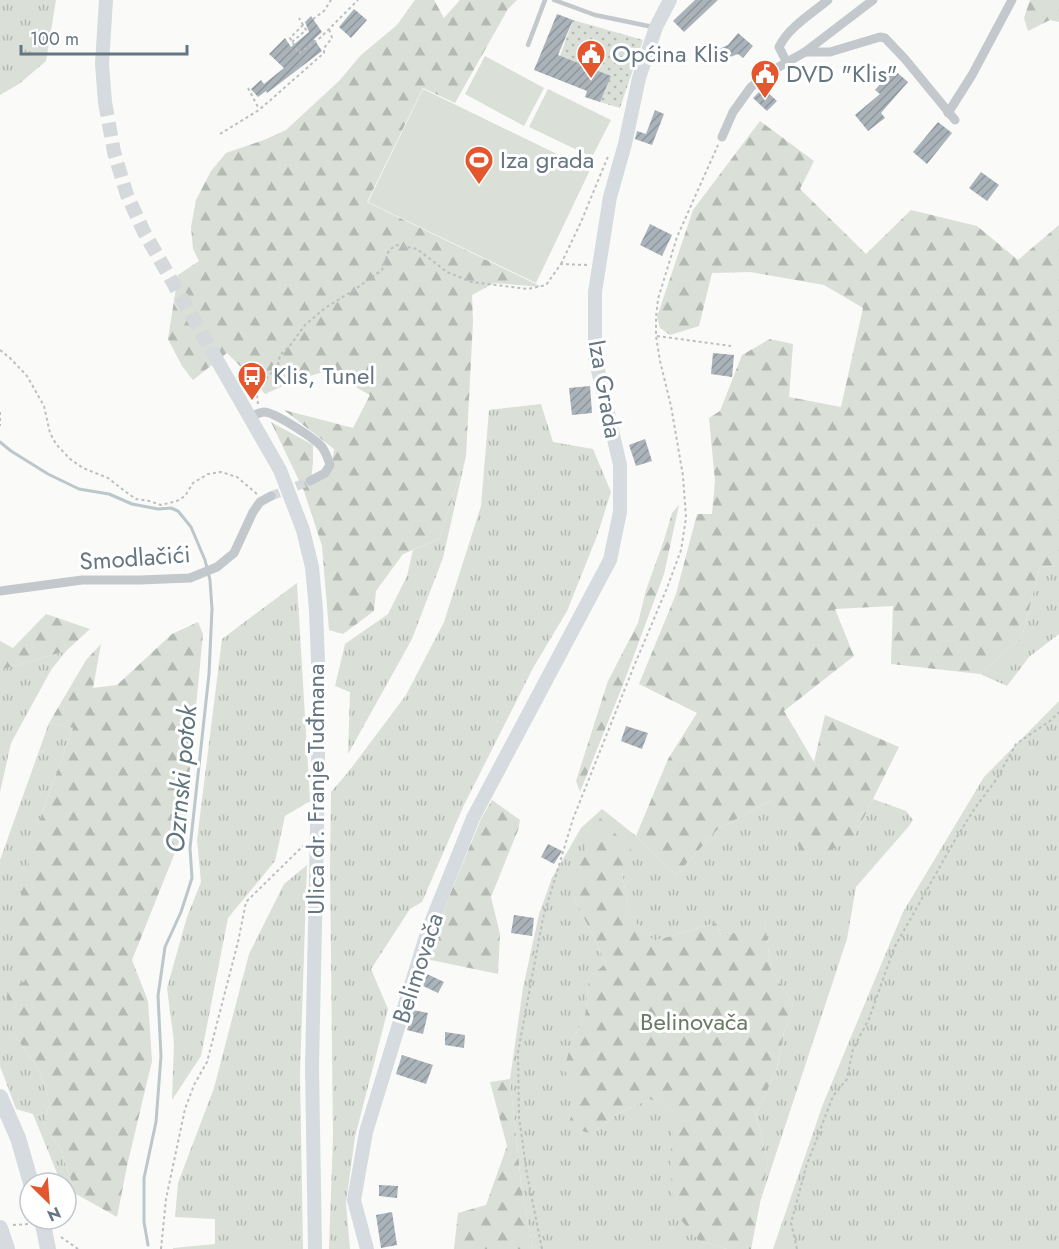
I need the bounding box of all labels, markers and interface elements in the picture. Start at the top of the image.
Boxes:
scale bar [21,18,188,56]
text: 100 m [30,26,79,52]
place label: Općina Klis [612,36,729,71]
public building icon: Općina Klis [575,38,607,80]
place label: DVD "Klis" [786,56,898,91]
public building icon: DVD "Klis" [749,58,781,100]
place label: Iza grada [500,142,594,177]
sports icon: Iza grada [463,144,495,186]
street label: Iza Grada [580,337,631,441]
place label: Klis, Tunel [273,358,375,393]
bus stop icon: Klis, Tunel [236,360,268,402]
street label: Smodlačići [78,536,192,579]
street label: Ulica dr. Franje Tuđmana [298,663,333,915]
water label: Ozrnski potok [156,702,207,854]
street label: Belimovača [383,908,452,1028]
park label: Belinovača [640,1004,748,1039]
north arrow [18,1171,78,1231]
text: N [44,1201,65,1227]

